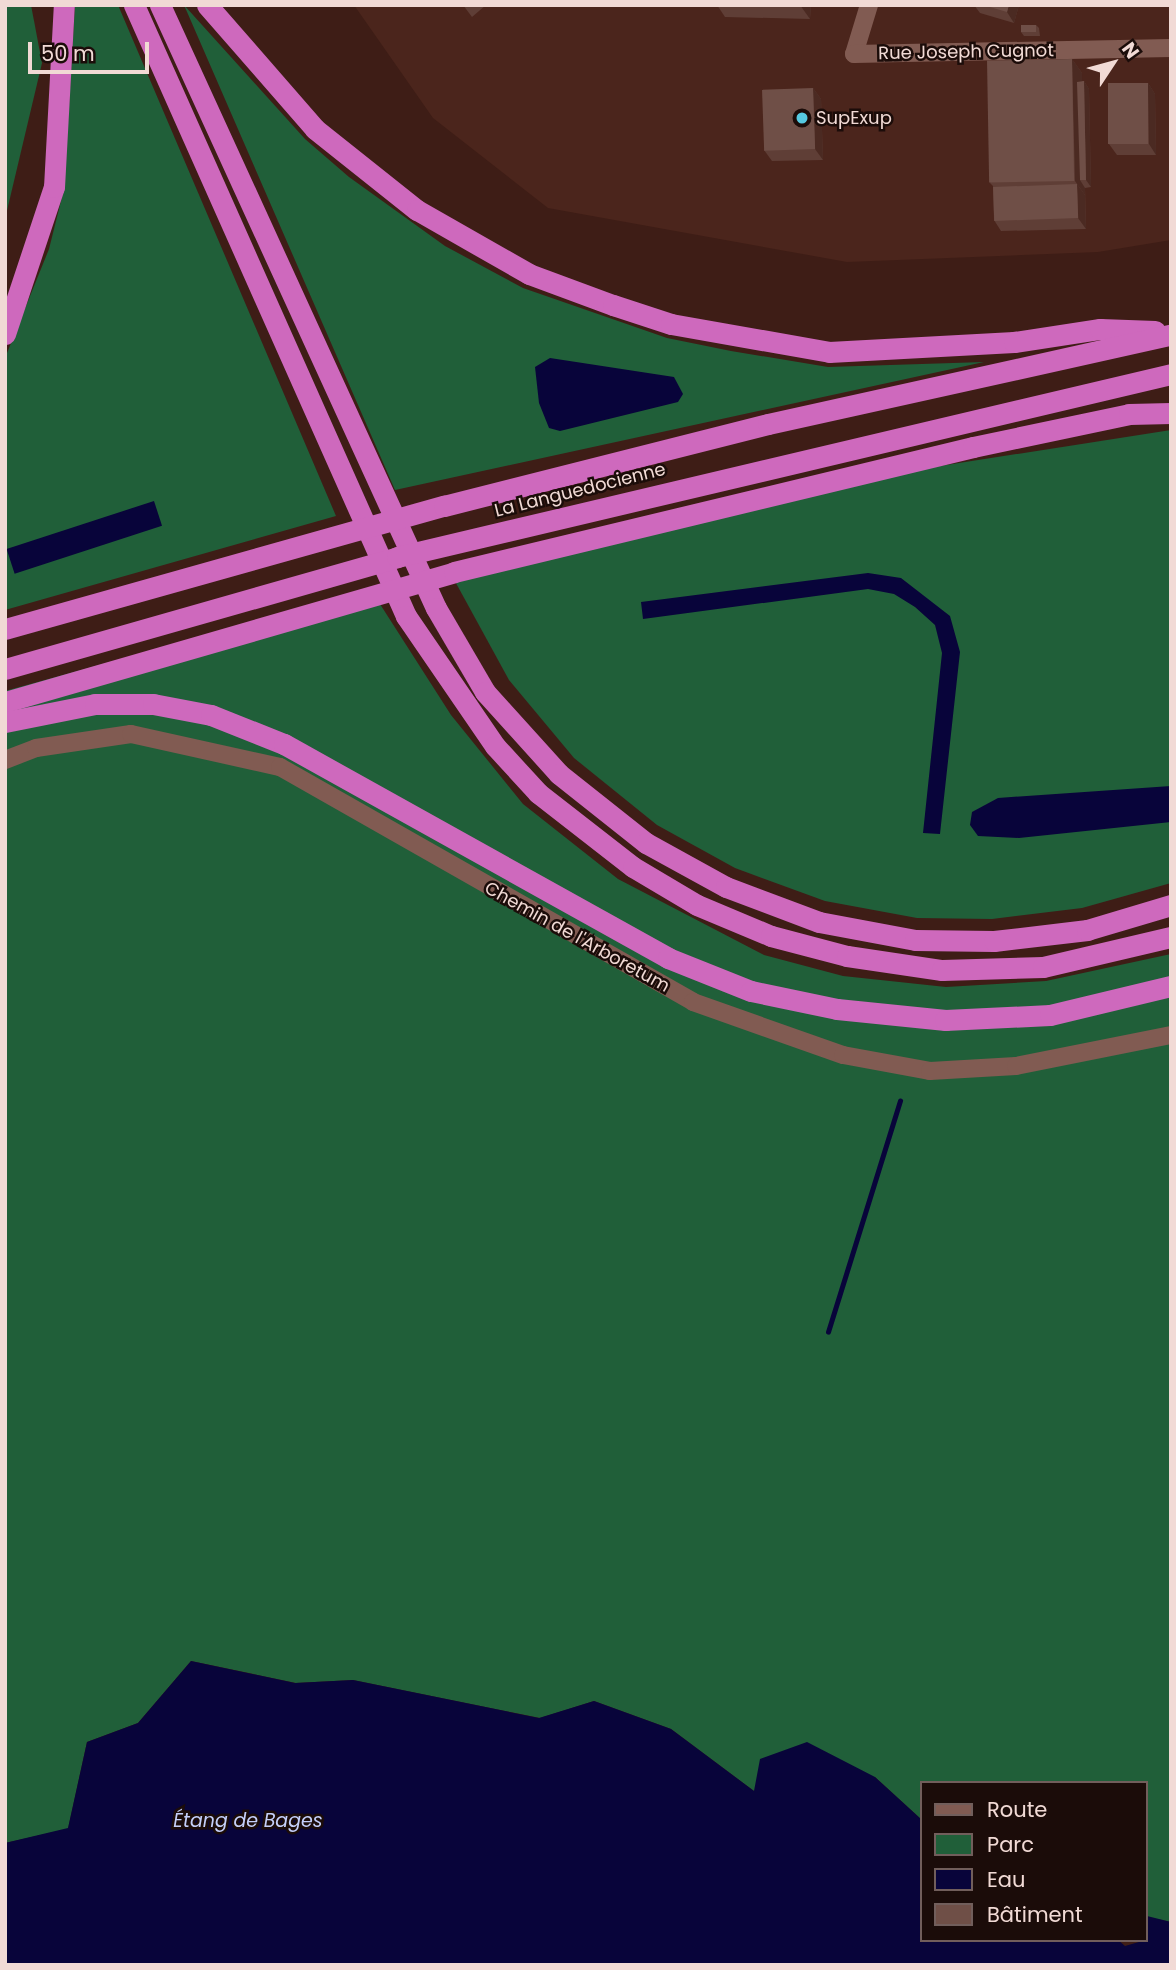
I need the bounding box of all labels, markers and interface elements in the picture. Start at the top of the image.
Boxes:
scale bar [32,28,152,72]
north arrow [1078,28,1148,98]
text: N [1115,37,1146,64]
text: 50 m [41,39,95,68]
street label: Rue Joseph Cugnot [878,40,1054,64]
place label: SupExup [816,107,892,129]
marker: SupExup [794,110,810,126]
street label: La Languedocienne [492,458,668,522]
street label: Chemin de l'Arboretum [481,877,673,997]
legend [920,1781,1148,1942]
text: Route [987,1795,1047,1824]
water label: Étang de Bages [173,1810,323,1832]
text: Parc [987,1830,1034,1859]
text: Eau [987,1865,1025,1894]
text: Bâtiment [987,1900,1083,1929]

